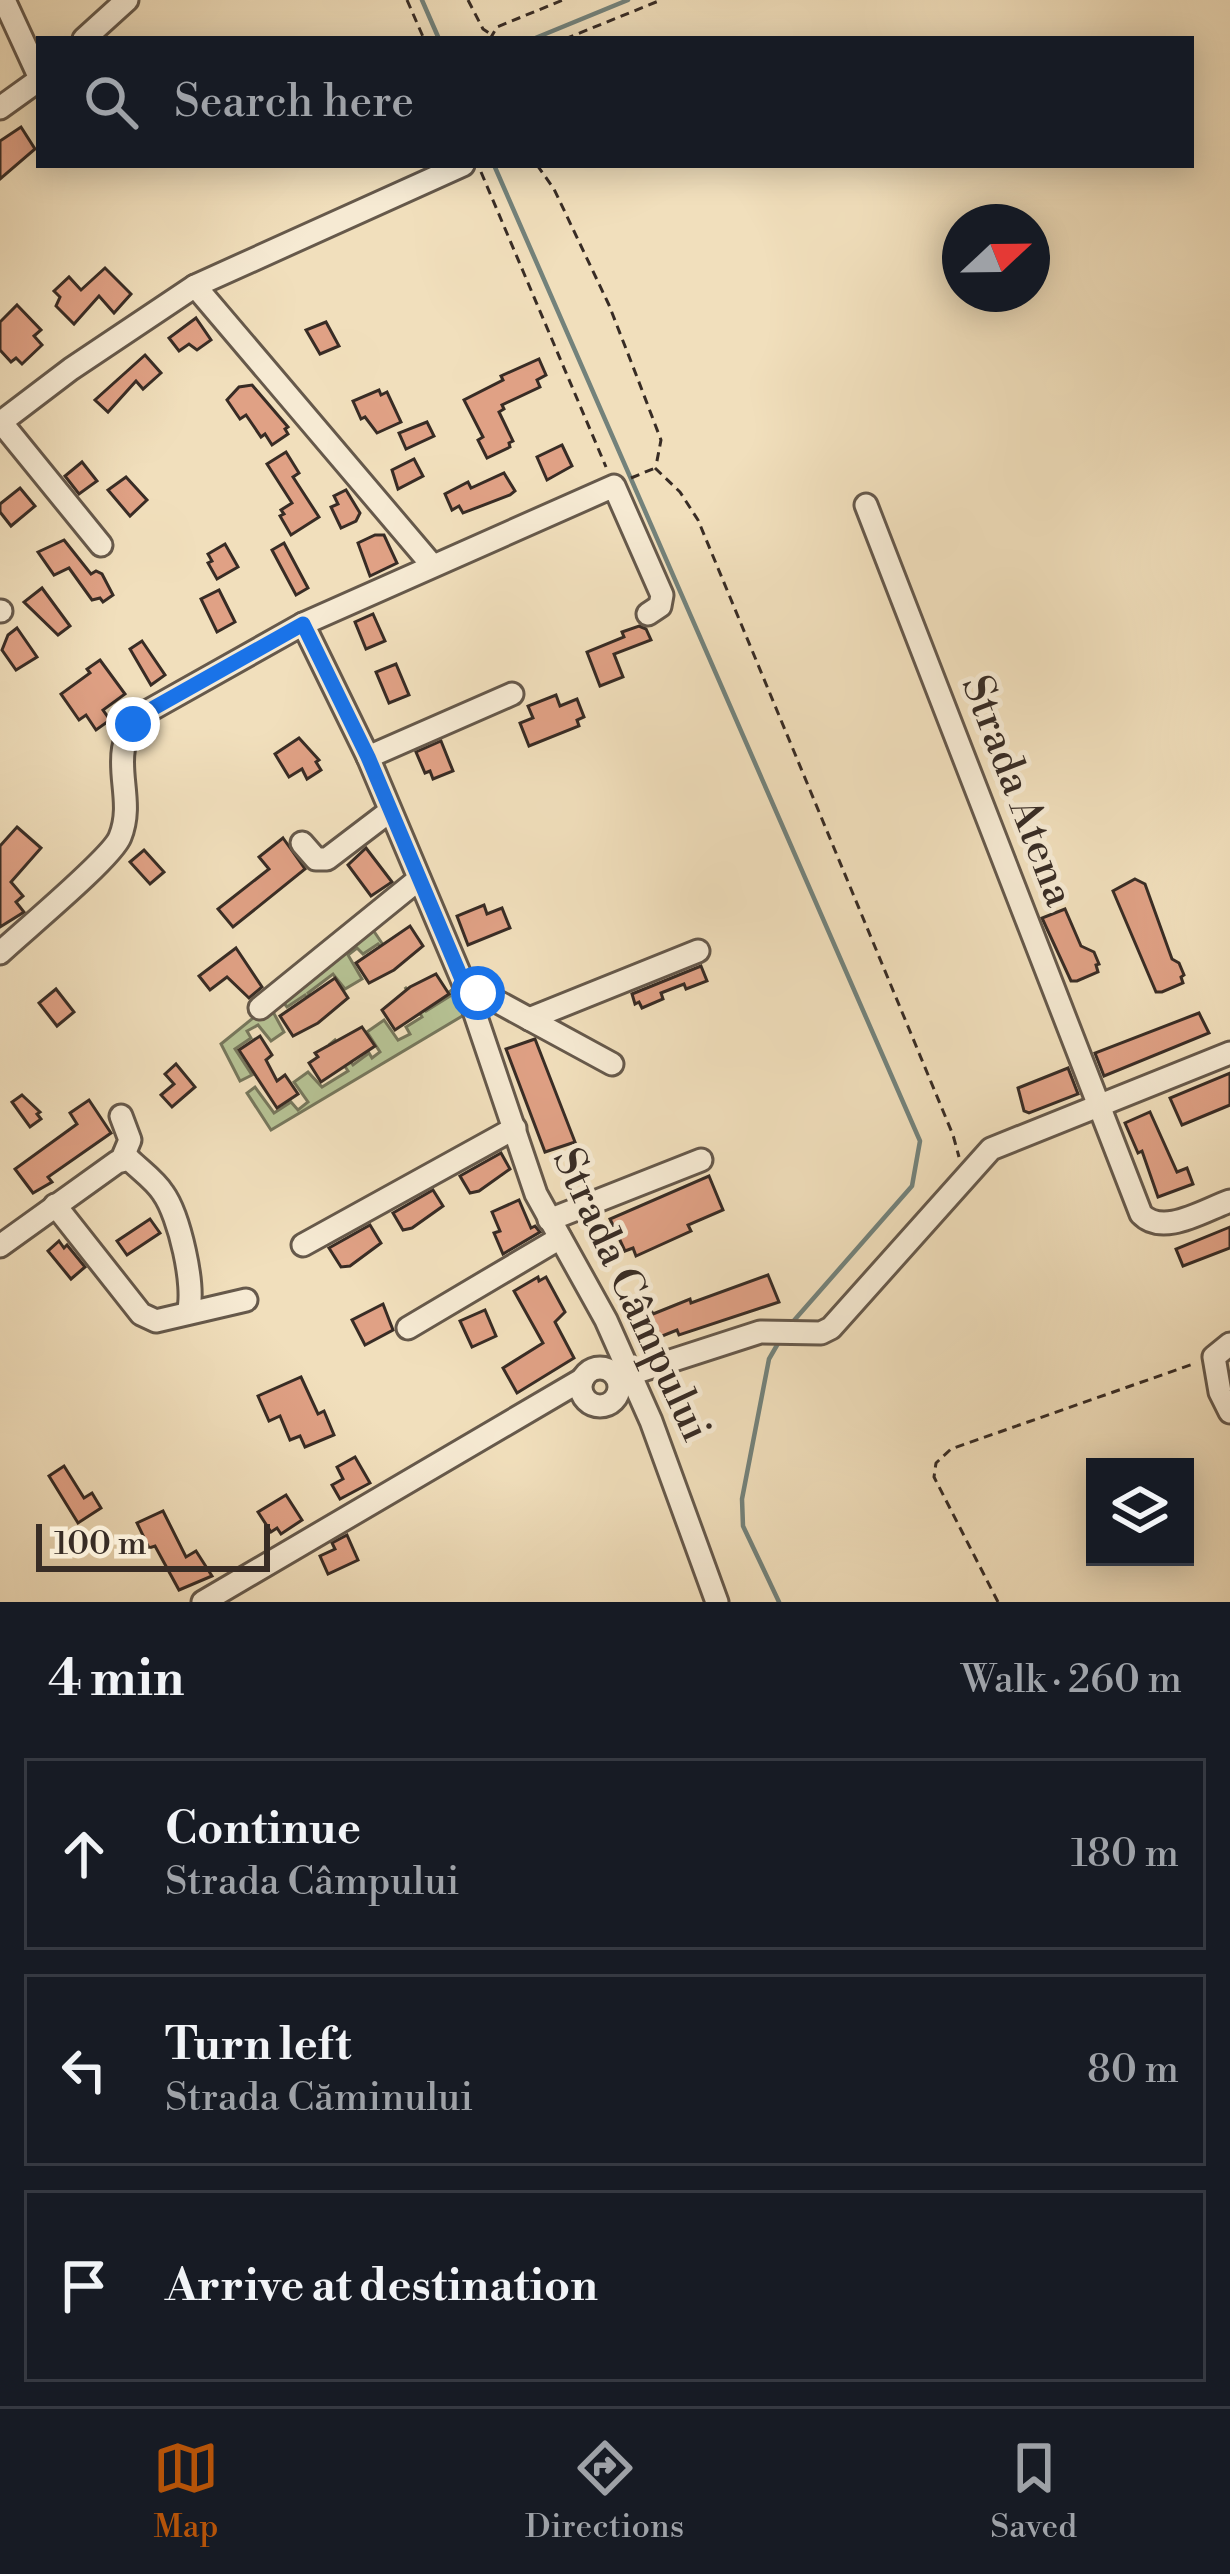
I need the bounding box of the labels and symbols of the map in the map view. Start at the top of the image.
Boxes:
north arrow [942,204,1050,312]
street label: Strada Atena [949,668,1086,915]
route end [106,697,160,751]
route start [451,966,505,1020]
street label: Strada Câmpului [540,1140,722,1450]
scale bar [36,1518,270,1571]

